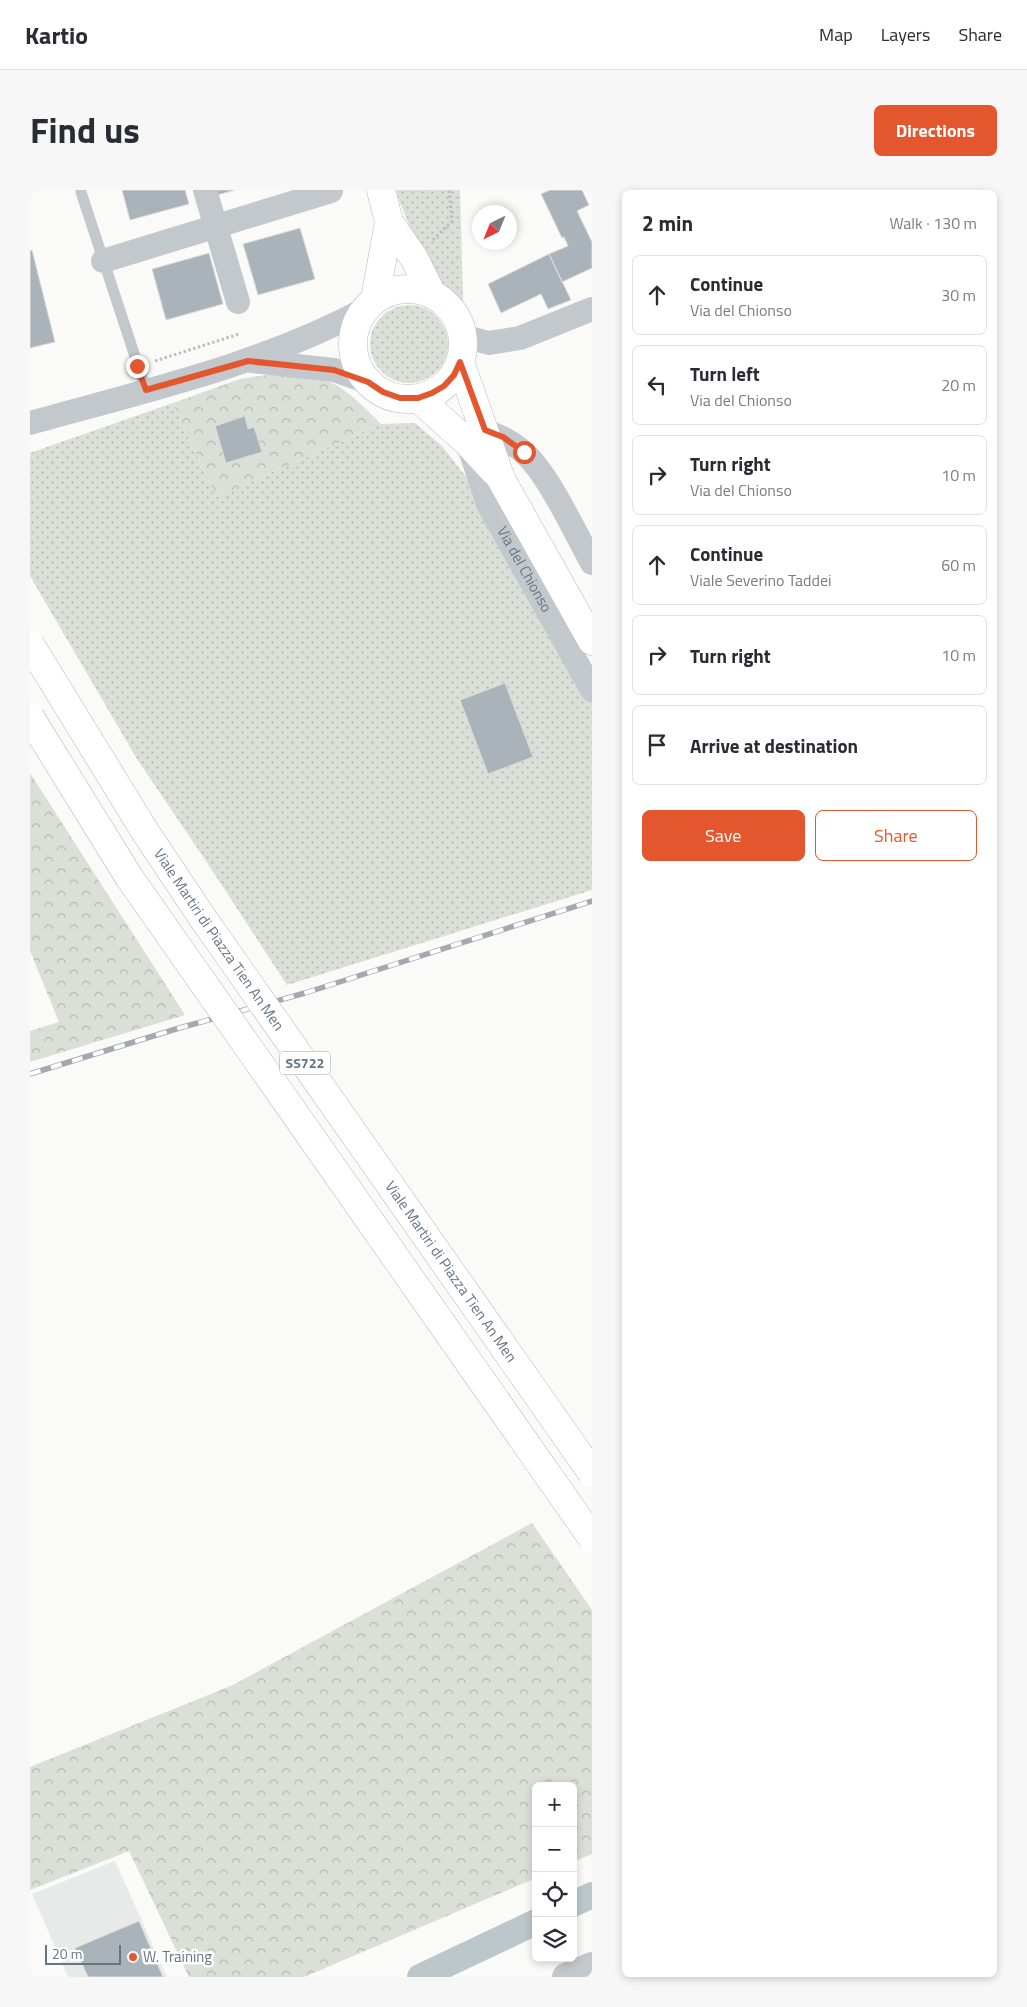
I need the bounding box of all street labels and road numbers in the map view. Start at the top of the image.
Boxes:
street label: Via del Chionso [491,522,558,616]
street label: Viale Martiri di Piazza Tien An Men [148,844,290,1035]
road number: SS722 [280,1051,330,1074]
street label: Viale Martiri di Piazza Tien An Men [380,1176,523,1367]

